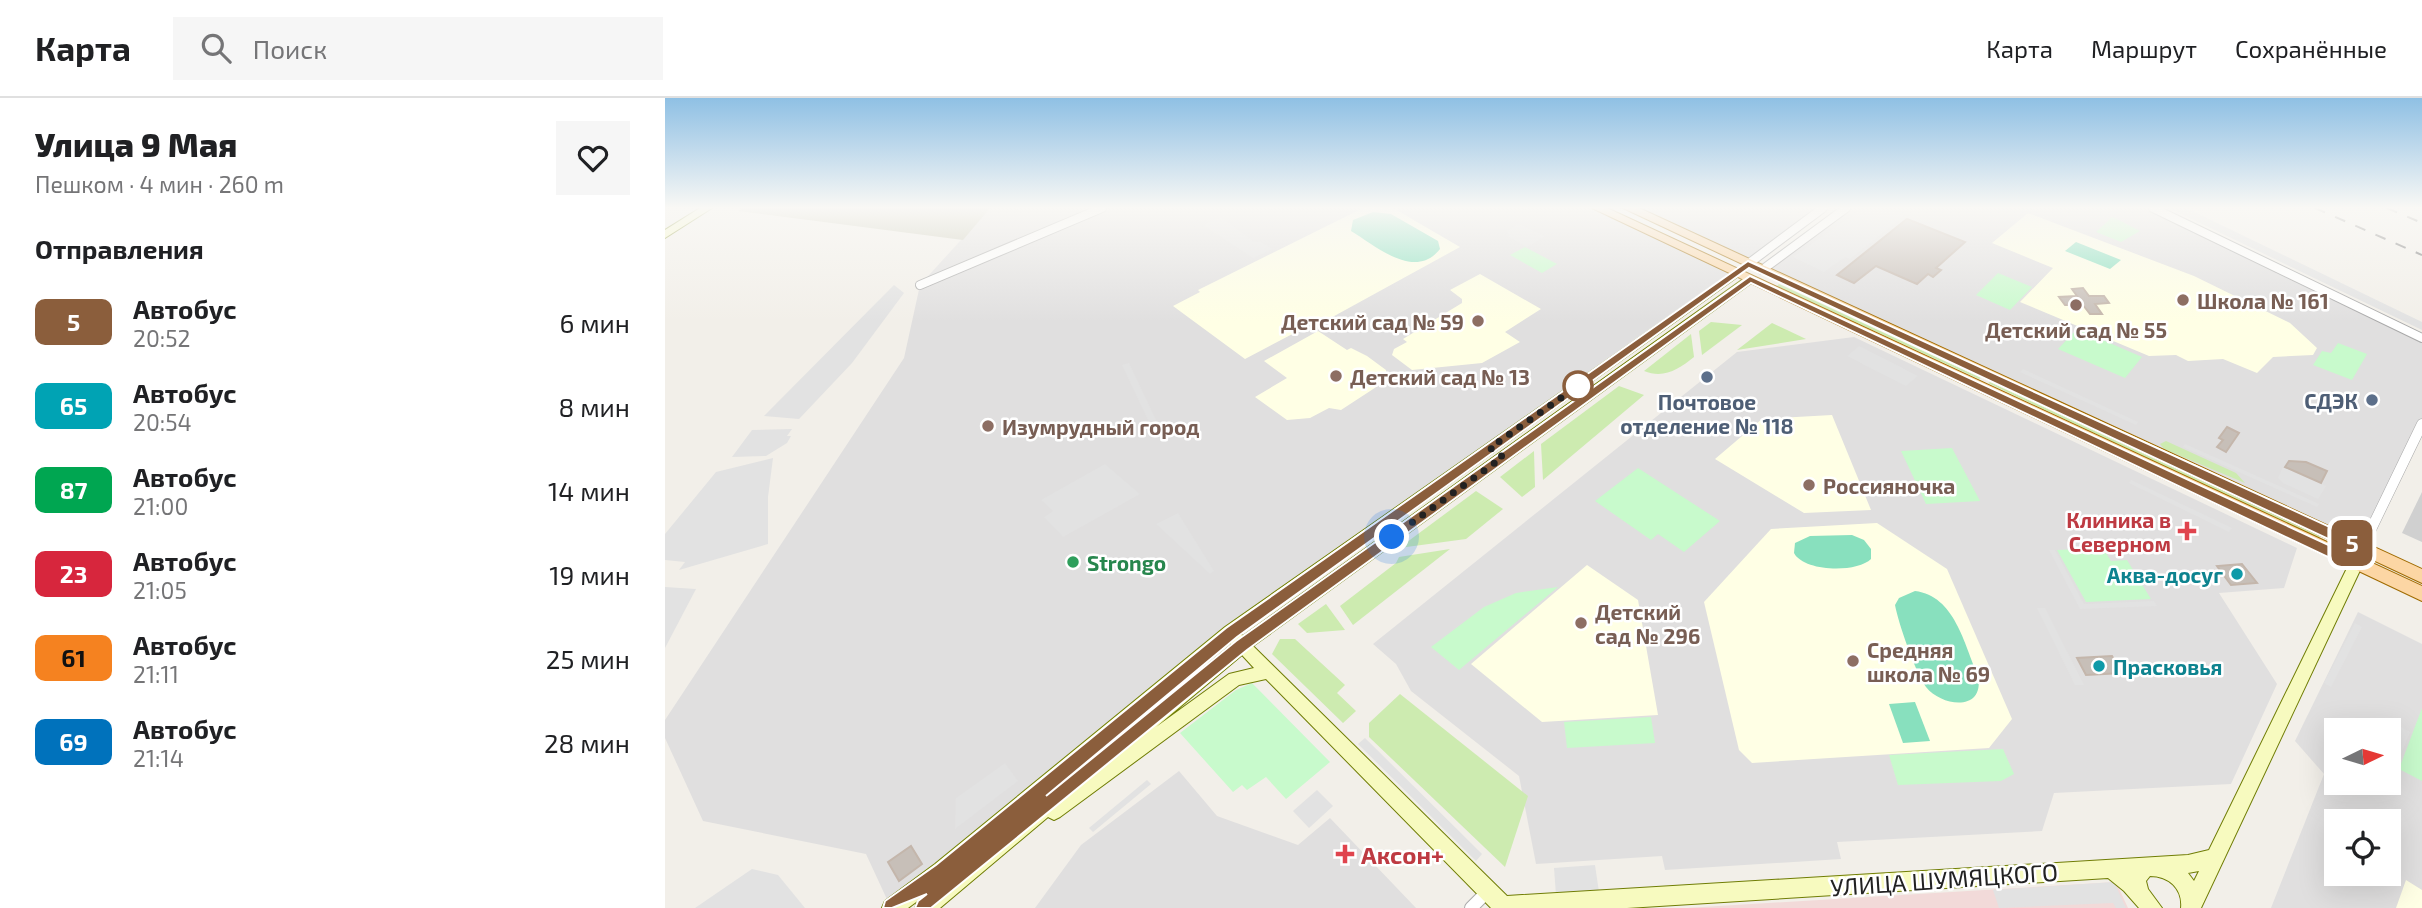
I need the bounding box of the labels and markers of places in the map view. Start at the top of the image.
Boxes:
place label: Школа № 161 [2197,288,2329,313]
marker: Школа № 161 [2175,292,2191,308]
marker: Детский сад № 55 [2068,297,2084,313]
place label: Детский сад № 59 [1281,309,1464,334]
marker: Детский сад № 59 [1470,313,1486,329]
place label: Детский сад № 55 [1985,317,2167,342]
place label: Детский сад № 13 [1350,364,1530,389]
marker: Детский сад № 13 [1328,368,1344,384]
marker: Почтовое отделение № 118 [1699,369,1715,385]
unlabelled marker [1563,371,1593,401]
place label: СДЭК [2304,388,2359,413]
place label: Почтовое отделение № 118 [1620,389,1794,438]
marker: СДЭК [2364,392,2380,408]
place label: Изумрудный город [1002,414,1199,439]
marker: Изумрудный город [980,418,996,434]
place label: Россияночка [1823,473,1955,498]
marker: Россияночка [1801,477,1817,493]
place label: Клиника в Северном [2066,507,2171,556]
marker: Клиника в Северном [2177,521,2197,541]
place label: Strongo [1087,550,1166,575]
marker: Strongo [1065,554,1081,570]
place label: Аква-досуг [2107,562,2223,587]
marker: Аква-досуг [2229,566,2245,582]
place label: Детский сад № 296 [1595,599,1700,648]
marker: Детский сад № 296 [1573,615,1589,631]
place label: Средняя школа № 69 [1867,637,1990,686]
marker: Средняя школа № 69 [1845,653,1861,669]
place label: Прасковья [2113,654,2222,679]
marker: Прасковья [2091,658,2107,674]
place label: Аксон+ [1361,840,1444,869]
marker: Аксон+ [1335,844,1355,864]

